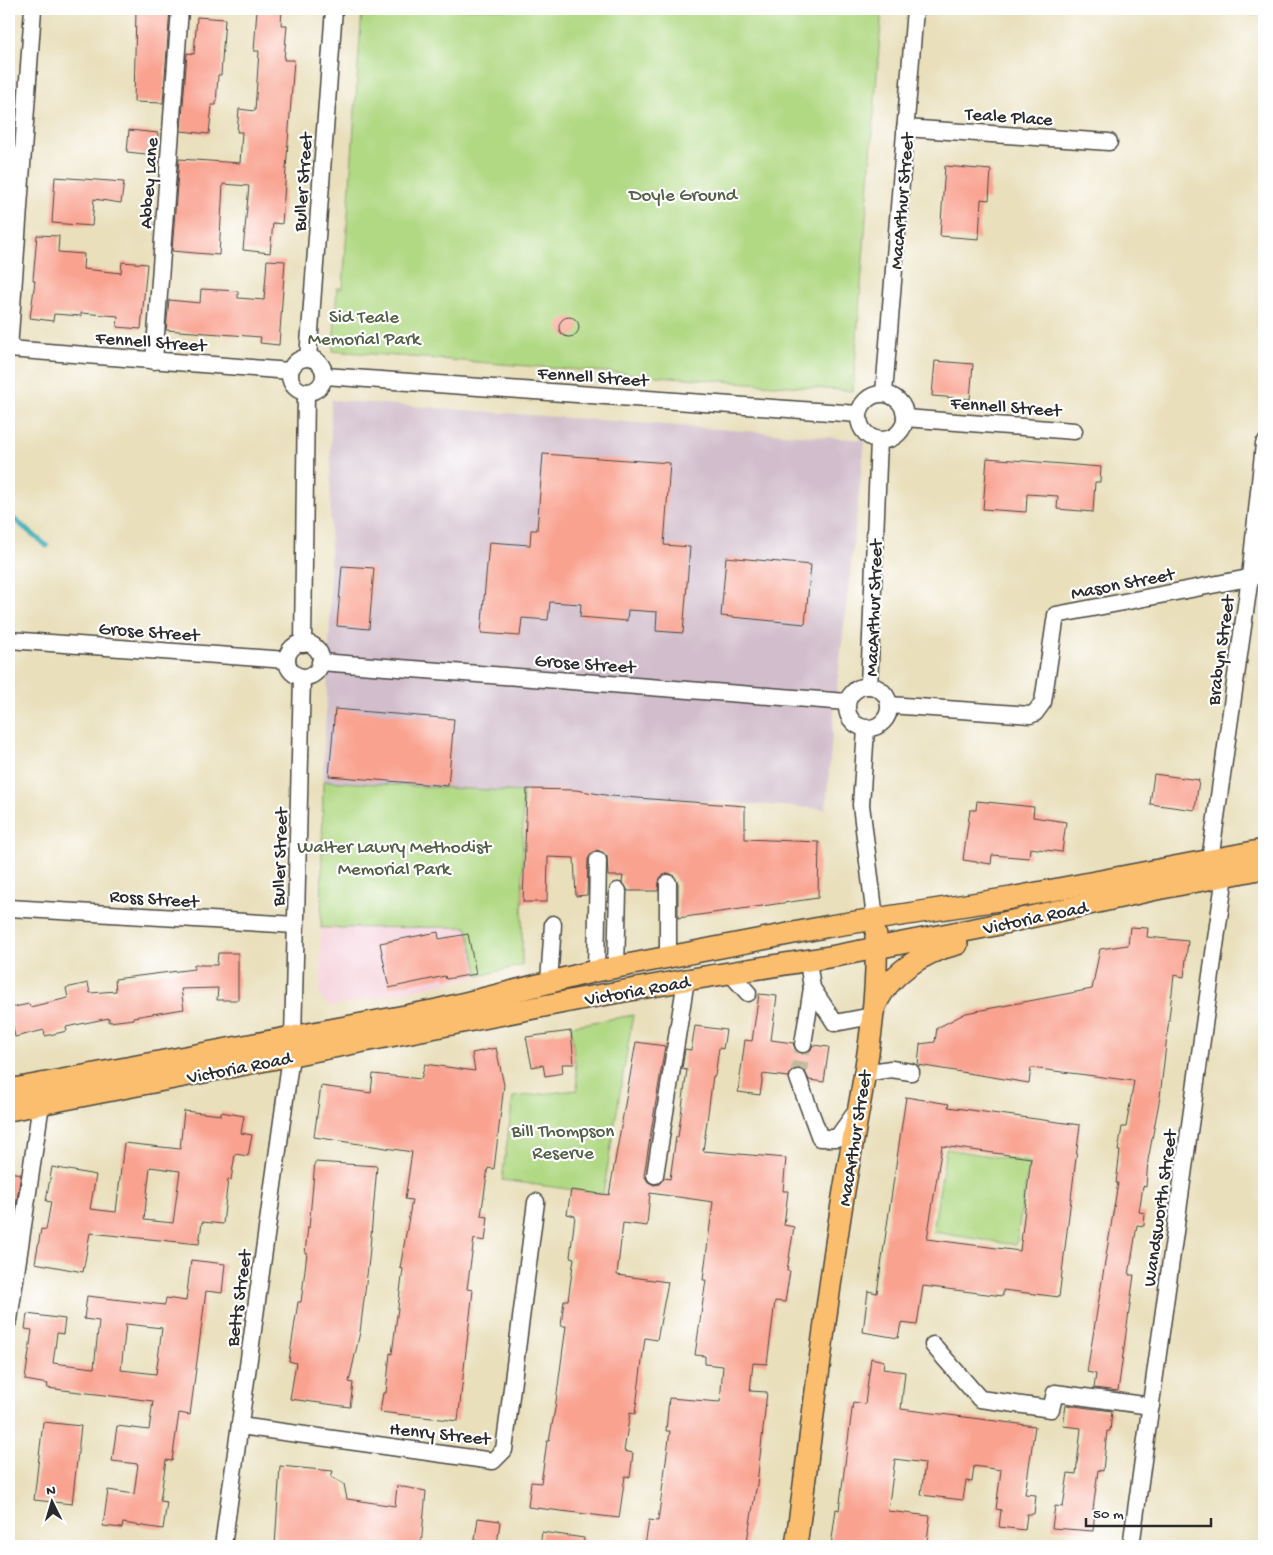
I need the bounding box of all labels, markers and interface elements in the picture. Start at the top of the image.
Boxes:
street label: Teale Place [963,104,1053,133]
street label: Buller Street [290,130,320,233]
street label: MacArthur Street [886,130,921,270]
street label: Abbey Lane [136,137,165,230]
park label: Doyle Ground [627,185,739,208]
park label: Sid Teale Memorial Park [308,307,422,352]
street label: Fennell Street [94,328,209,359]
street label: Fennell Street [536,363,651,394]
street label: Fennell Street [949,393,1064,424]
street label: MacArthur Street [862,537,889,677]
street label: Mason Street [1069,564,1178,607]
street label: Brabyn Street [1203,592,1242,708]
street label: Grose Street [98,619,202,649]
street label: Grose Street [534,651,638,681]
street label: Buller Street [268,805,295,908]
park label: Walter Lawry Methodist Memorial Park [297,837,493,882]
street label: Ross Street [109,886,201,915]
street label: Victoria Road [980,897,1092,942]
street label: Victoria Road [582,972,694,1013]
street label: Victoria Road [184,1048,296,1091]
street label: MacArthur Street [834,1067,879,1208]
park label: Bill Thompson Reserve [511,1121,614,1166]
street label: Wandsworth Street [1139,1126,1184,1288]
street label: Betts Street [222,1247,259,1349]
street label: Henry Street [388,1419,493,1452]
north arrow [28,1478,78,1528]
text: N [46,1483,56,1500]
scale bar [1086,1495,1210,1527]
text: 50 m [1093,1506,1124,1524]

